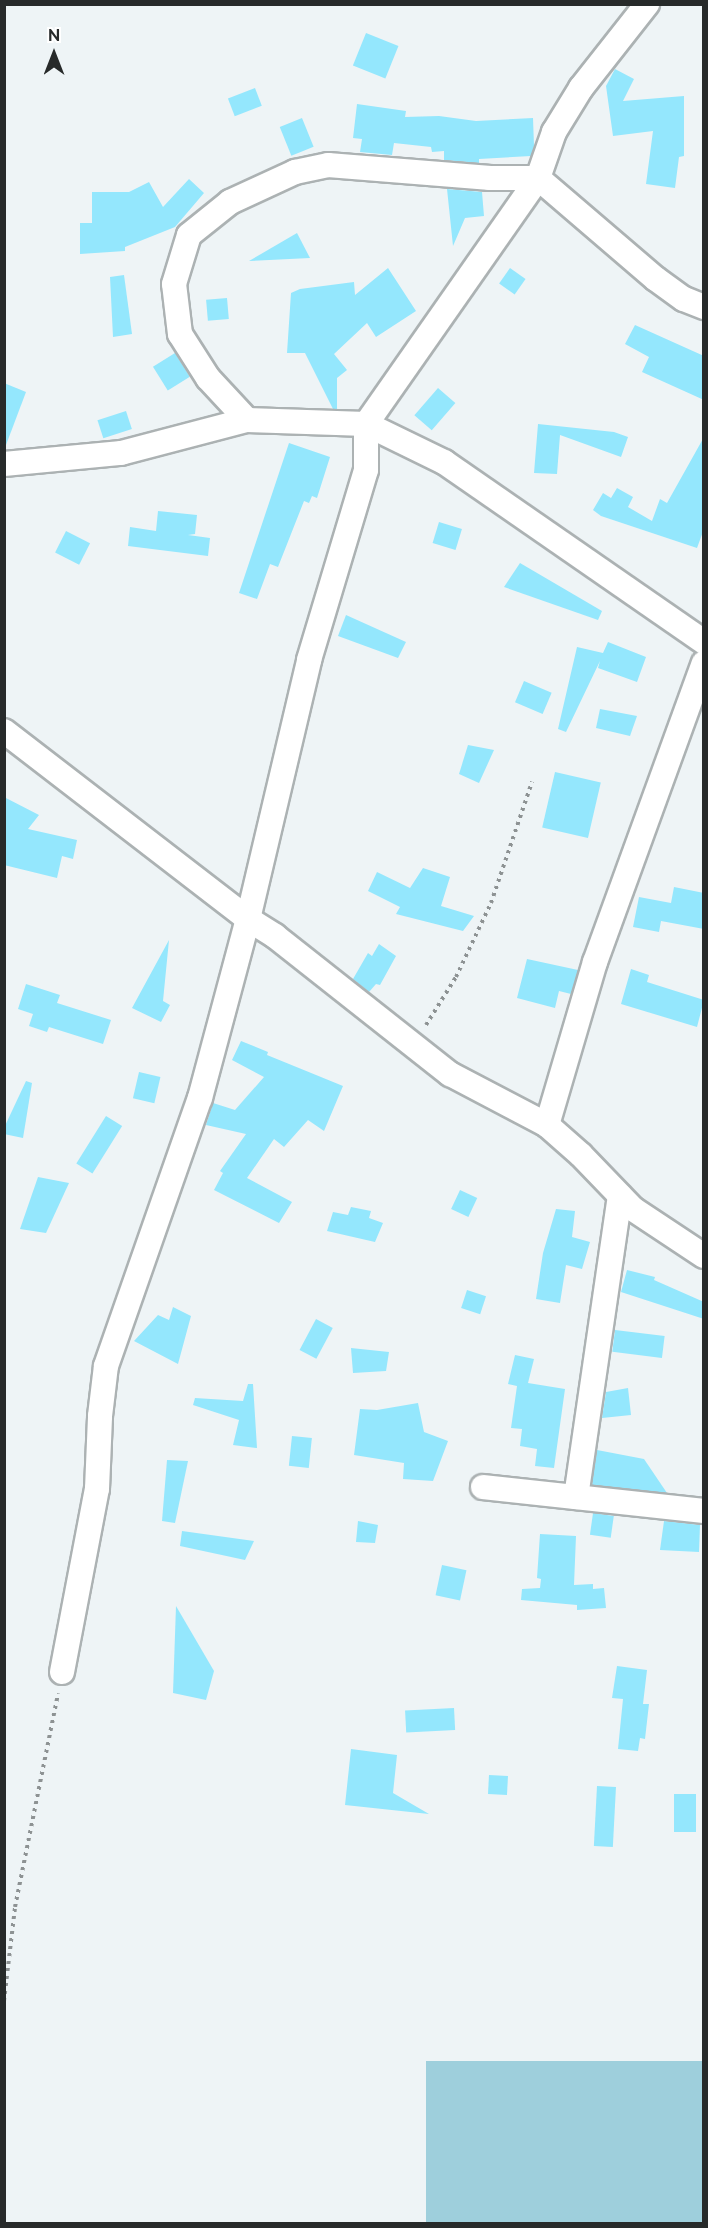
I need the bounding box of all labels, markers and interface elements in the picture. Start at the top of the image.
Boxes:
north arrow [24,24,84,84]
text: N [48,26,60,45]

